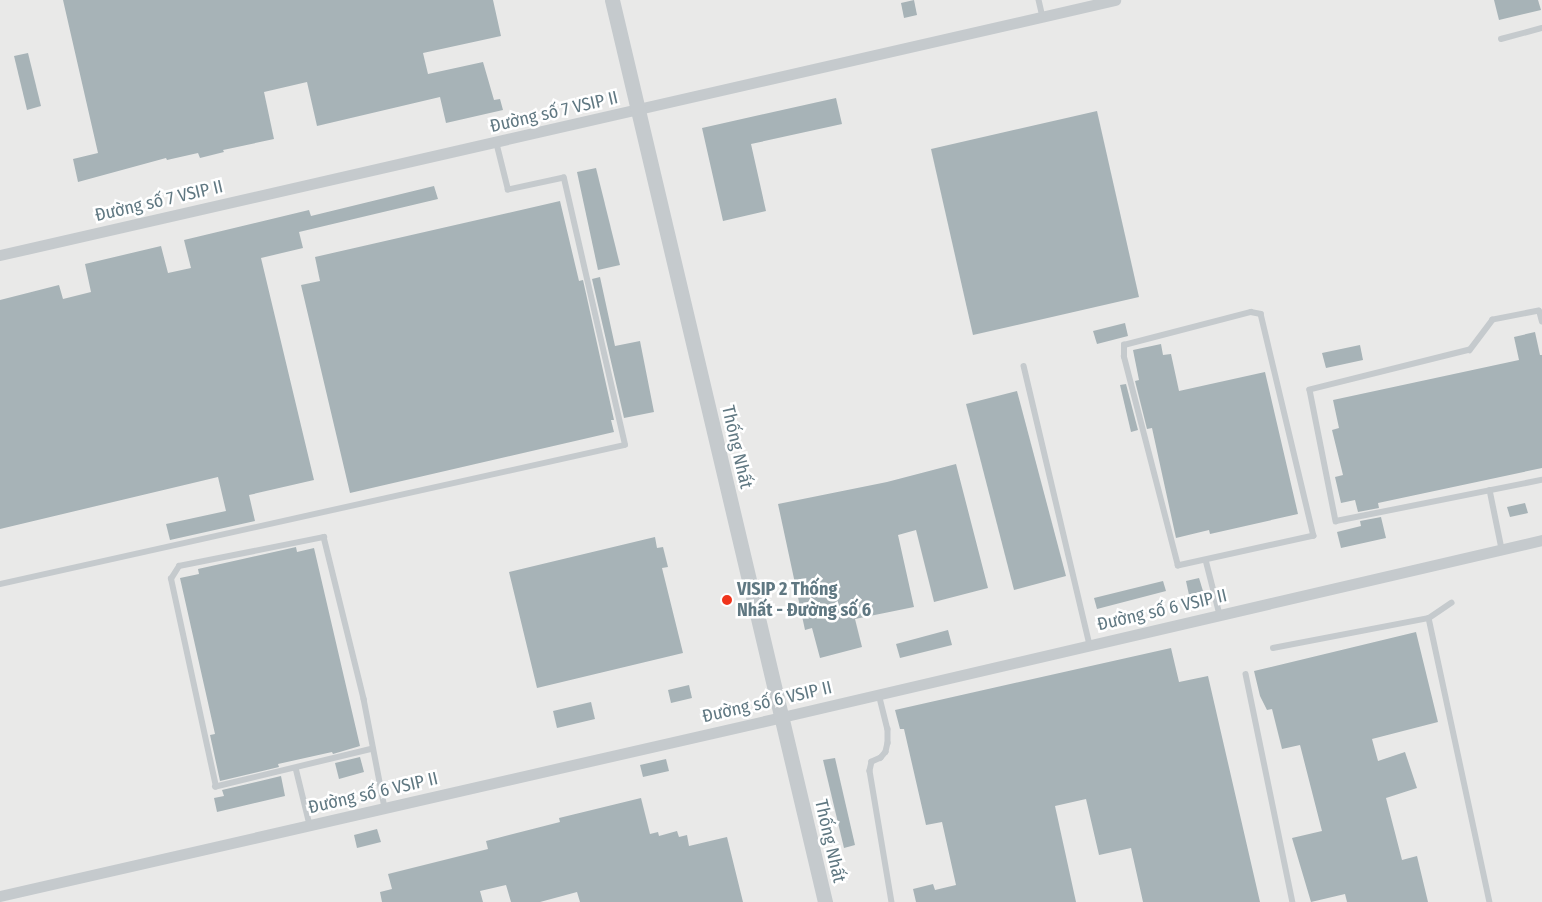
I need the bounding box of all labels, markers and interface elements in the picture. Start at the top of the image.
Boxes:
street label: Đường số 7 VSIP II [488,87,620,137]
street label: Đường số 7 VSIP II [93,176,225,226]
street label: Thống Nhất [717,403,757,491]
place label: VISIP 2 Thống Nhất - Đường số 6 [737,579,871,622]
street label: Đường số 6 VSIP II [1095,585,1229,635]
marker: VISIP 2 Thống Nhất - Đường số 6 [721,594,733,606]
street label: Đường số 6 VSIP II [700,677,834,727]
street label: Đường số 6 VSIP II [306,768,440,818]
street label: Thống Nhất [810,797,850,885]

